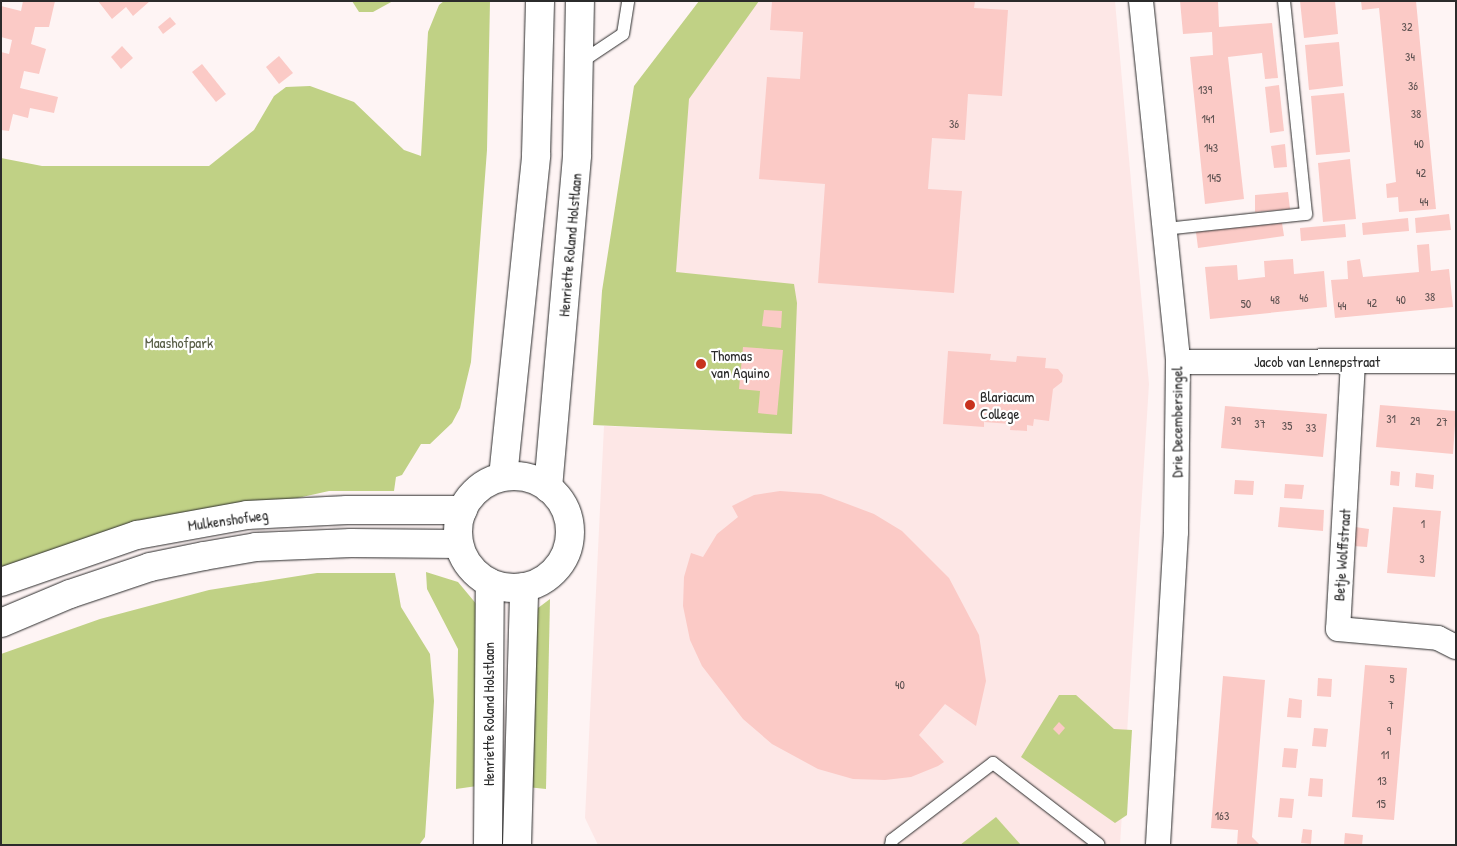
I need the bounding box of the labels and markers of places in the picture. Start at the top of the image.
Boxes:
place label: Thomas van Aquino [711,346,770,381]
marker: Thomas van Aquino [695,358,707,370]
place label: Blariacum College [980,387,1035,422]
marker: Blariacum College [964,399,976,411]

